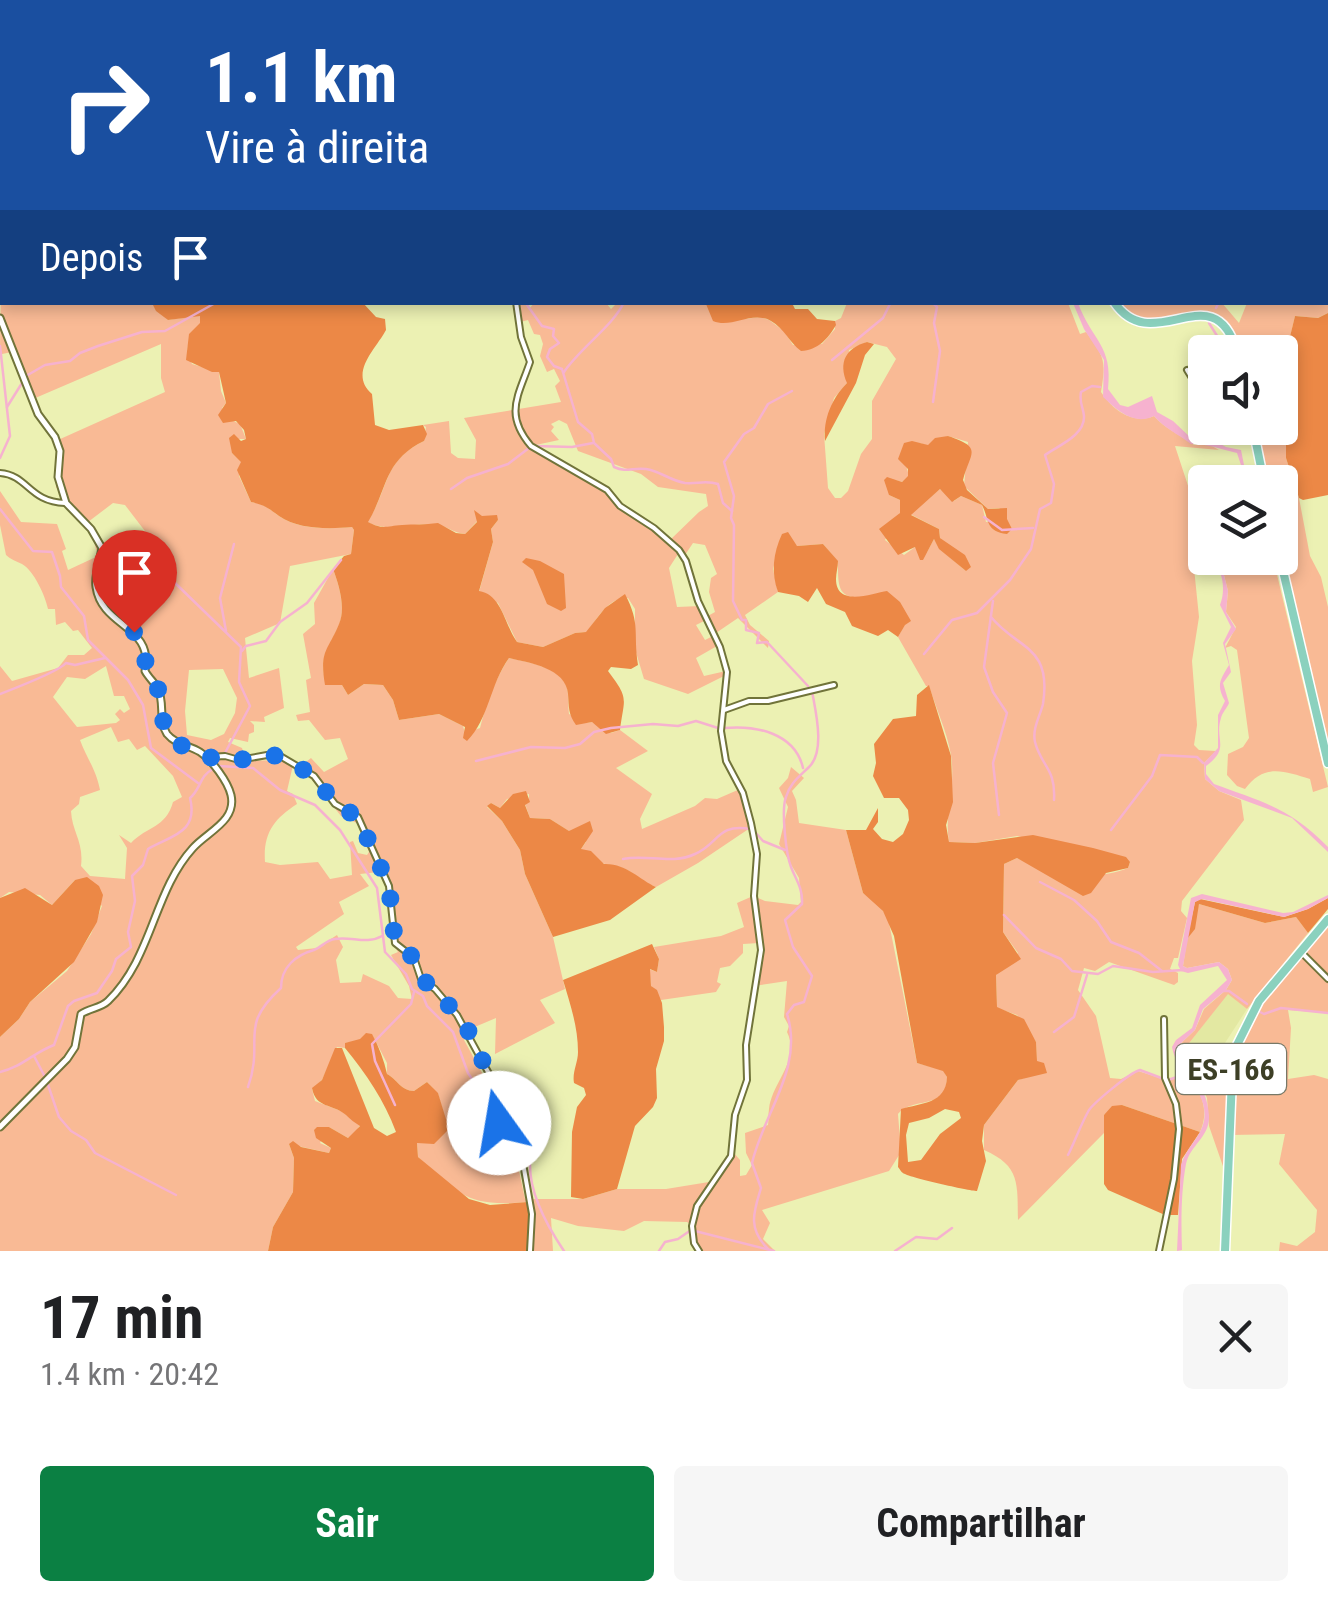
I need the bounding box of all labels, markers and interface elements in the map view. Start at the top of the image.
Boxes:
text: 1.1 km [205,37,398,119]
icon: right [40,40,170,170]
text: Vire à direita [205,121,429,174]
icon: arrive [163,230,218,285]
text: Depois [40,236,143,280]
map controls [1188,335,1298,575]
button: sound [1188,335,1298,445]
button: layers [1188,465,1298,575]
pin [92,530,177,633]
icon: arrive [107,545,162,600]
road number: ES-166 [1176,1044,1286,1094]
position arrow [447,1071,551,1175]
text: 17 min [40,1282,204,1353]
button: close [1183,1284,1288,1389]
text: 1.4 km · 20:42 [40,1355,219,1393]
button: Sair [40,1466,654,1581]
button: Compartilhar [674,1466,1288,1581]

